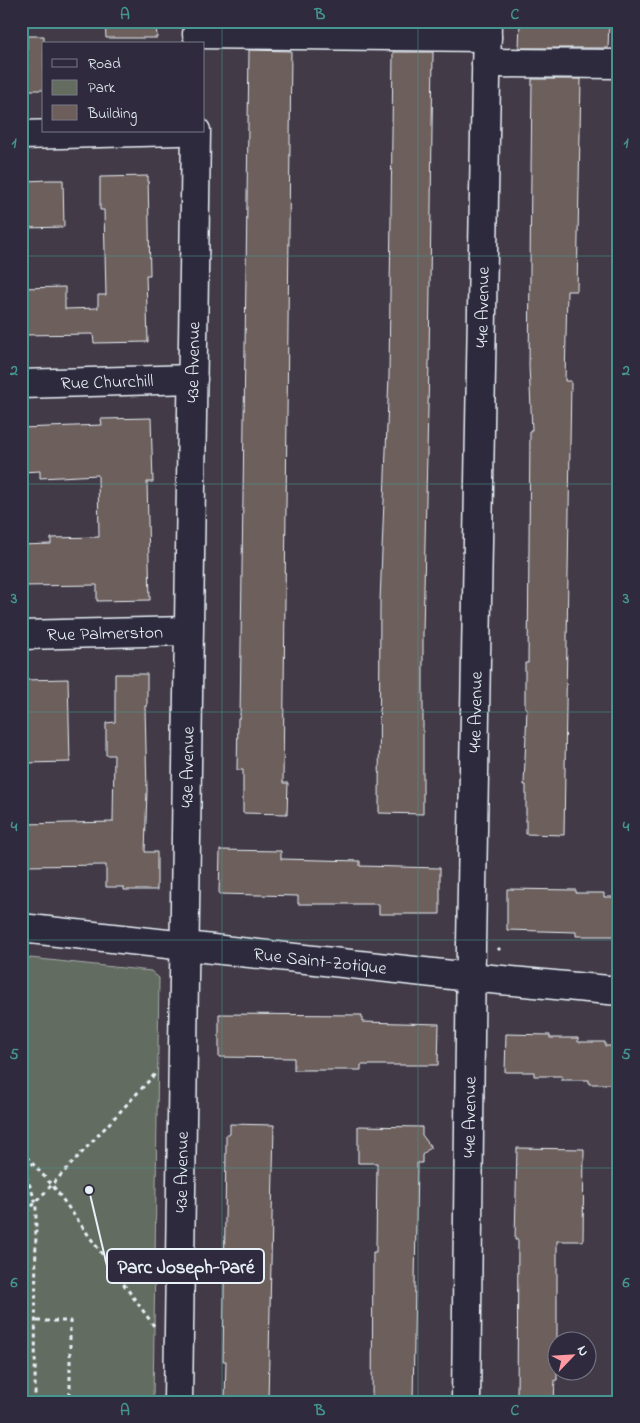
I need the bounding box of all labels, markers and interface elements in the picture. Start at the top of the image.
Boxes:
text: A [120,3,130,27]
text: B [314,3,326,27]
text: C [511,3,520,27]
legend [42,42,205,132]
text: Road [88,53,121,75]
text: Park [88,77,116,99]
text: Building [87,103,137,126]
text: 1 [11,131,17,155]
text: 1 [623,131,629,155]
street label: 44e Avenue [470,265,498,348]
street label: 43e Avenue [181,320,208,403]
text: 2 [9,359,18,383]
text: 2 [621,359,630,383]
street label: Rue Churchill [60,369,154,398]
text: 3 [10,587,18,611]
text: 3 [622,587,630,611]
street label: Rue Palmerston [47,621,163,649]
street label: 44e Avenue [463,670,491,753]
street label: 43e Avenue [175,725,203,808]
text: 4 [10,815,18,839]
text: 4 [622,815,630,839]
street label: Rue Saint-Zotique [252,942,389,983]
text: 5 [9,1043,19,1067]
text: 5 [621,1043,631,1067]
street label: 44e Avenue [458,1075,485,1158]
street label: 43e Avenue [170,1130,197,1213]
callout: Parc Joseph-Paré [107,1249,264,1283]
text: Parc Joseph-Paré [118,1255,255,1282]
text: 6 [9,1271,18,1295]
text: 6 [621,1271,630,1295]
north arrow [548,1330,598,1380]
text: N [571,1342,594,1360]
text: A [120,1399,130,1423]
text: B [314,1399,326,1423]
text: C [511,1399,520,1423]

